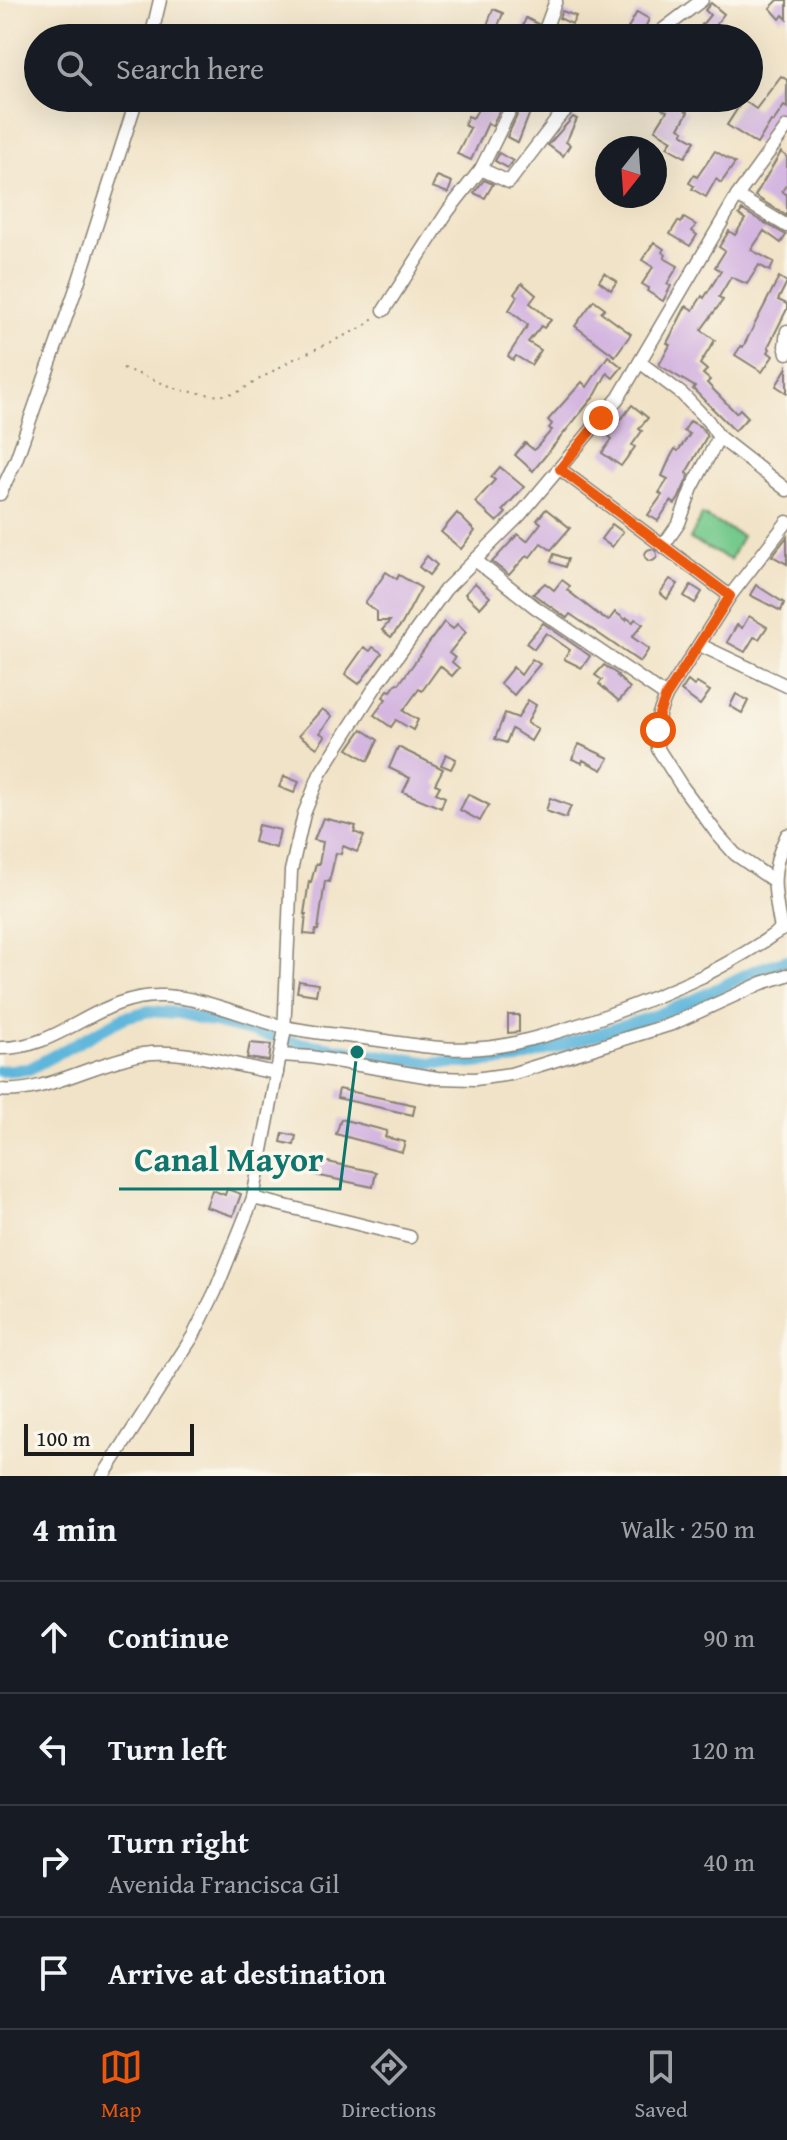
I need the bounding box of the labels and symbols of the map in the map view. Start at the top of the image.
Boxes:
north arrow [595,136,667,208]
route end [583,400,619,436]
route start [640,712,676,748]
callout: Canal Mayor [119,1131,340,1189]
text: Canal Mayor [134,1134,324,1183]
scale bar [24,1420,194,1456]

